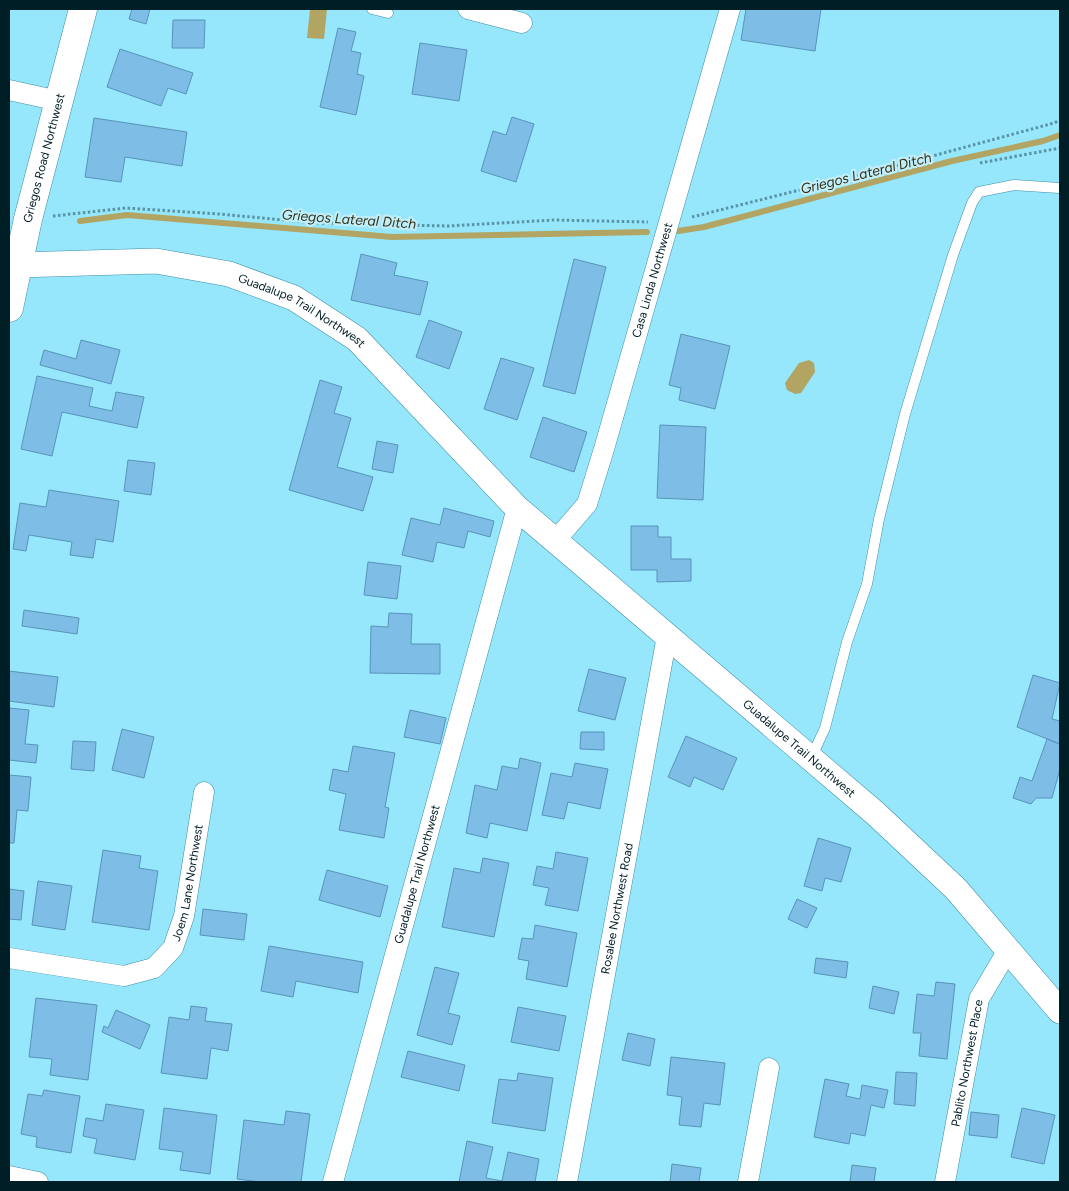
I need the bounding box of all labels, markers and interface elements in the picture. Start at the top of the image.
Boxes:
street label: Griegos Road Northwest [20,91,68,224]
water label: Griegos Lateral Ditch [799,149,934,198]
water label: Griegos Lateral Ditch [281,206,417,233]
street label: Casa Linda Northwest [629,221,676,339]
street label: Guadalupe Trail Northwest [236,271,369,351]
street label: Guadalupe Trail Northwest [740,697,859,800]
street label: Guadalupe Trail Northwest [391,803,443,945]
street label: Joem Lane Northwest [169,823,206,943]
street label: Rosalee Northwest Road [598,842,636,975]
street label: Pablito Northwest Place [948,998,986,1128]

